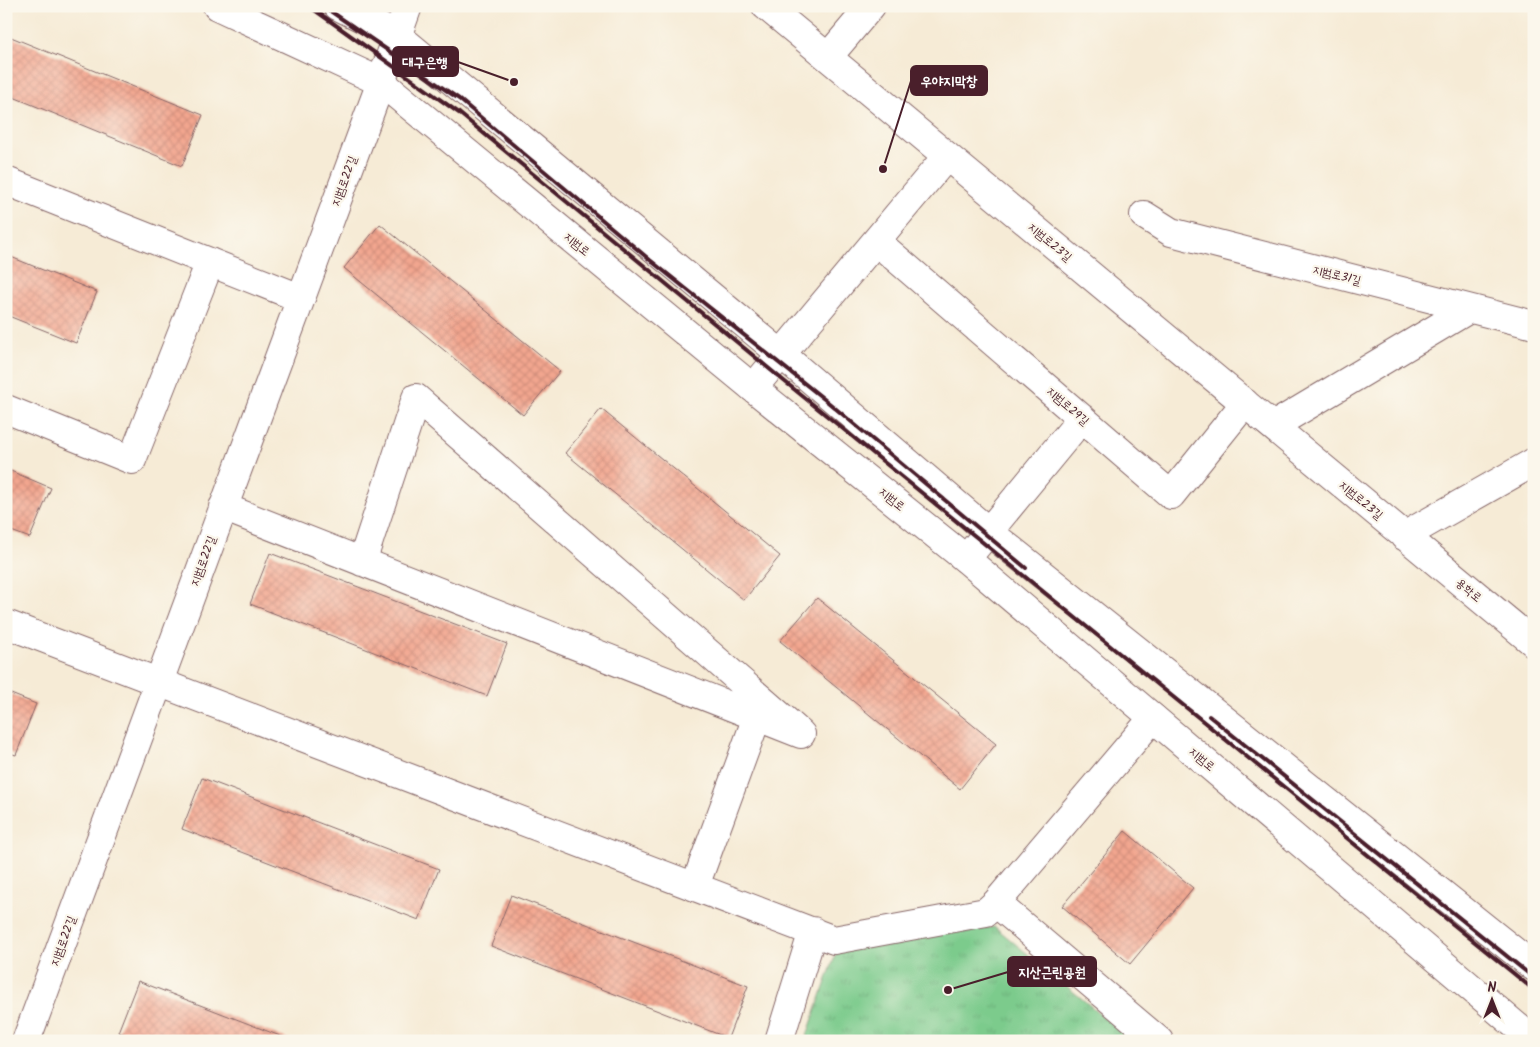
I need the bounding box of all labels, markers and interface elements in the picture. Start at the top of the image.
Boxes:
callout: 대구은행 [393,47,458,76]
text: 대구은행 [401,52,448,74]
callout: 우야지막창 [911,66,987,95]
text: 우야지막창 [921,71,978,93]
street label: 지범로22길 [327,153,363,209]
street label: 지범로23길 [1023,218,1076,267]
street label: 지범로 [559,228,594,261]
street label: 지범로31길 [1311,260,1363,291]
street label: 지범로29길 [1042,382,1094,431]
street label: 지범로23길 [1334,476,1387,525]
street label: 지범로 [874,483,909,516]
street label: 지범로22길 [186,533,222,589]
street label: 용학로 [1451,574,1486,607]
street label: 지범로 [1184,743,1219,776]
street label: 지범로22길 [46,913,82,969]
callout: 지산근린공원 [1008,957,1096,986]
text: 지산근린공원 [1018,962,1086,984]
north arrow [1468,974,1518,1024]
text: N [1488,977,1497,999]

